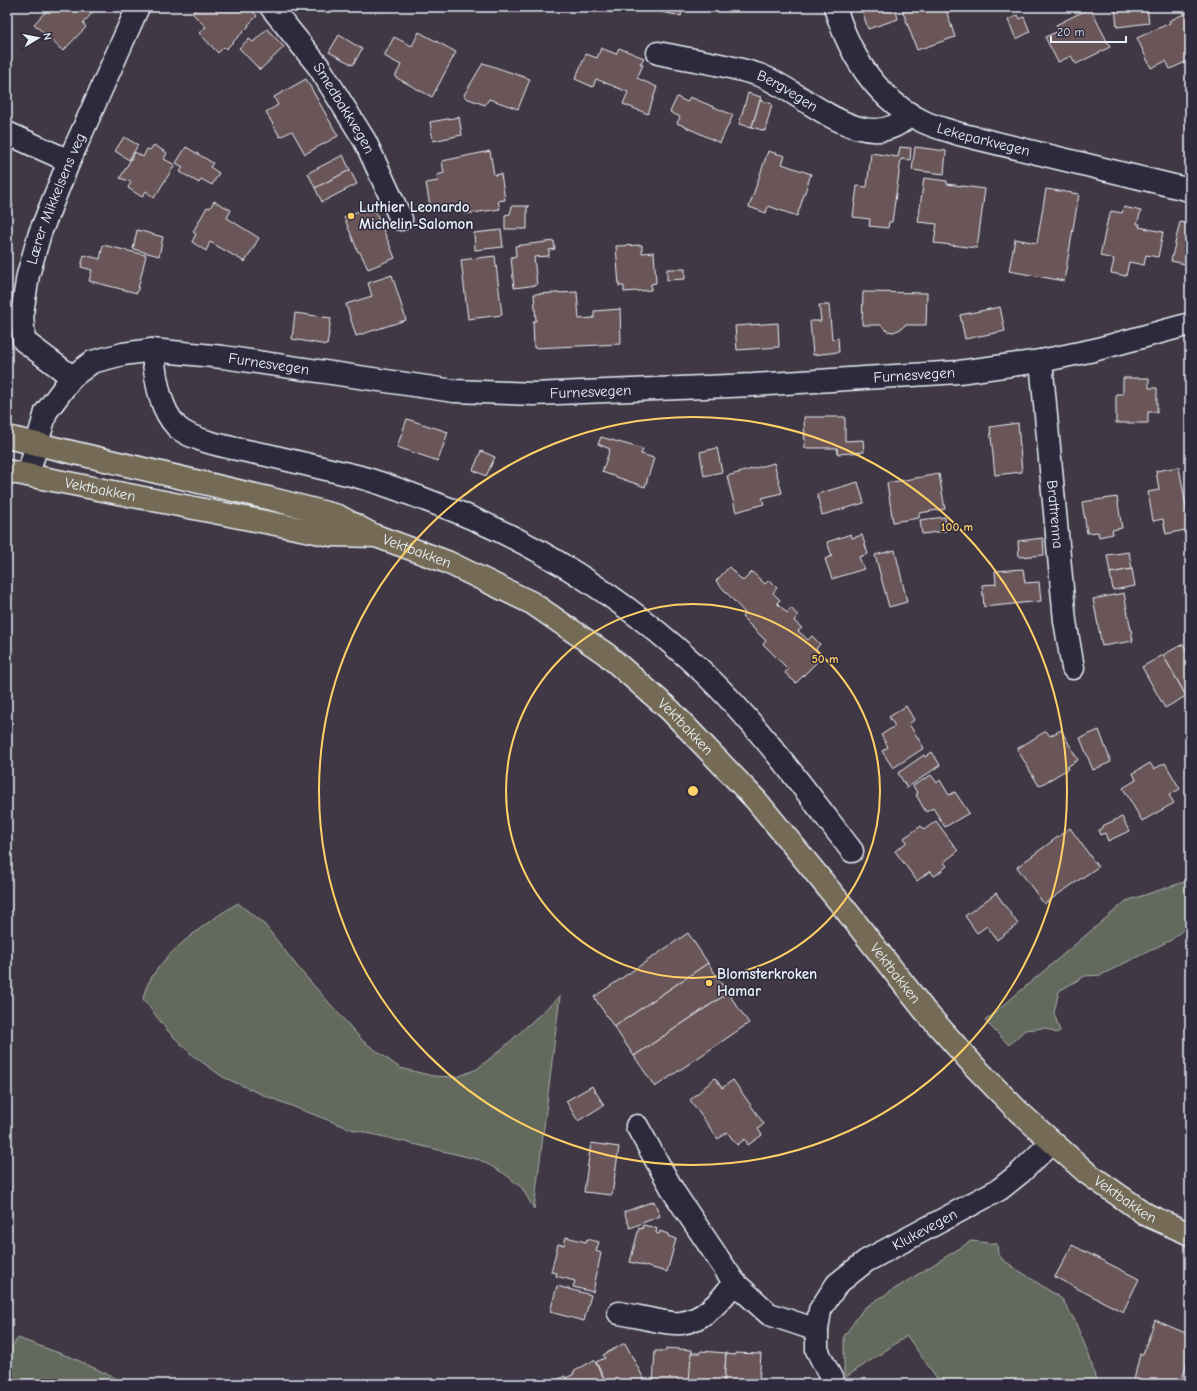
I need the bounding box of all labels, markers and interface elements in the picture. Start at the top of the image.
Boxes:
north arrow [18,18,58,58]
scale bar [1051,18,1126,44]
text: 20 m [1057,25,1085,39]
text: N [40,32,54,41]
street label: Smedbakkvegen [309,59,379,156]
street label: Bergvegen [755,66,821,116]
street label: Lekeparkvegen [935,119,1032,160]
street label: Lærer Mikkelsens veg [23,130,89,266]
place label: Luthier Leonardo Michelin-Salomon [359,198,473,233]
marker: Luthier Leonardo Michelin-Salomon [346,211,356,221]
street label: Furnesvegen [227,349,310,379]
street label: Furnesvegen [873,363,955,386]
street label: Furnesvegen [550,381,632,402]
street label: Vektbakken [63,474,137,505]
street label: Brattrenna [1043,479,1067,549]
text: 100 m [941,520,973,534]
street label: Vektbakken [380,530,454,572]
text: 50 m [811,652,839,666]
street label: Vektbakken [654,695,717,759]
centre of rings [686,784,700,798]
street label: Vektbakken [866,939,925,1007]
place label: Blomsterkroken Hamar [717,965,817,1000]
marker: Blomsterkroken Hamar [704,978,714,988]
street label: Vektbakken [1091,1172,1159,1227]
street label: Klukevegen [889,1205,960,1254]

